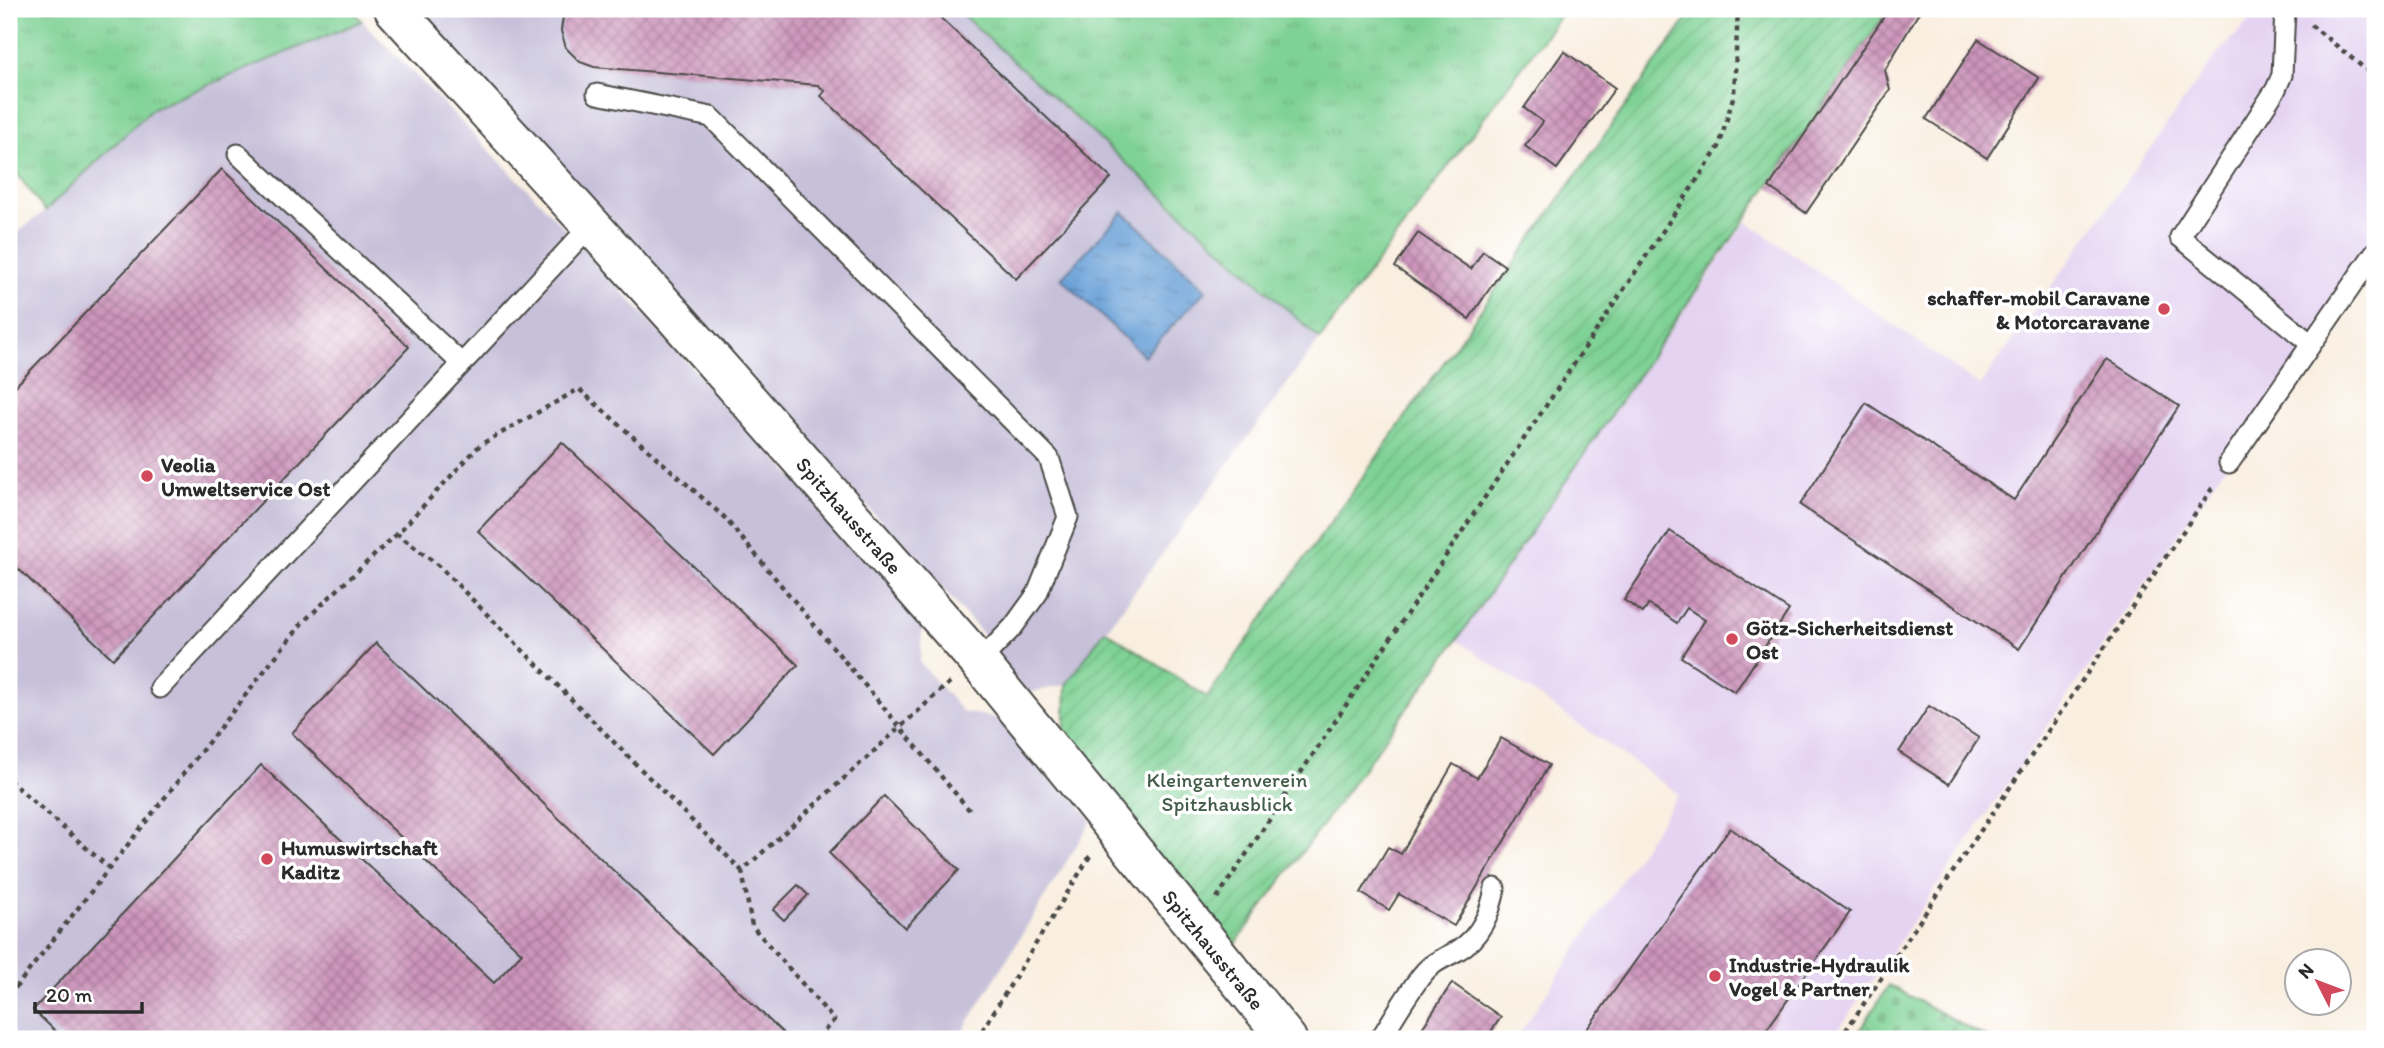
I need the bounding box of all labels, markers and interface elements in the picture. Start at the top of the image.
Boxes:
place label: schaffer-mobil Caravane & Motorcaravane [1927,285,2150,334]
marker: schaffer-mobil Caravane & Motorcaravane [2156,301,2172,317]
street label: Spitzhausstraße [791,451,908,579]
place label: Veolia Umweltservice Ost [161,452,330,501]
marker: Veolia Umweltservice Ost [139,468,155,484]
place label: Götz-Sicherheitsdienst Ost [1746,615,1953,664]
marker: Götz-Sicherheitsdienst Ost [1724,631,1740,647]
park label: Kleingartenverein Spitzhausblick [1147,767,1307,816]
place label: Humuswirtschaft Kaditz [281,835,438,884]
marker: Humuswirtschaft Kaditz [259,851,275,867]
street label: Spitzhausstraße [1157,884,1270,1015]
north arrow [2282,946,2352,1016]
place label: Industrie-Hydraulik Vogel & Partner [1729,952,1910,1002]
text: N [2293,958,2319,983]
marker: Industrie-Hydraulik Vogel & Partner [1707,968,1723,984]
scale bar [35,971,142,1015]
text: 20 m [46,982,93,1007]

